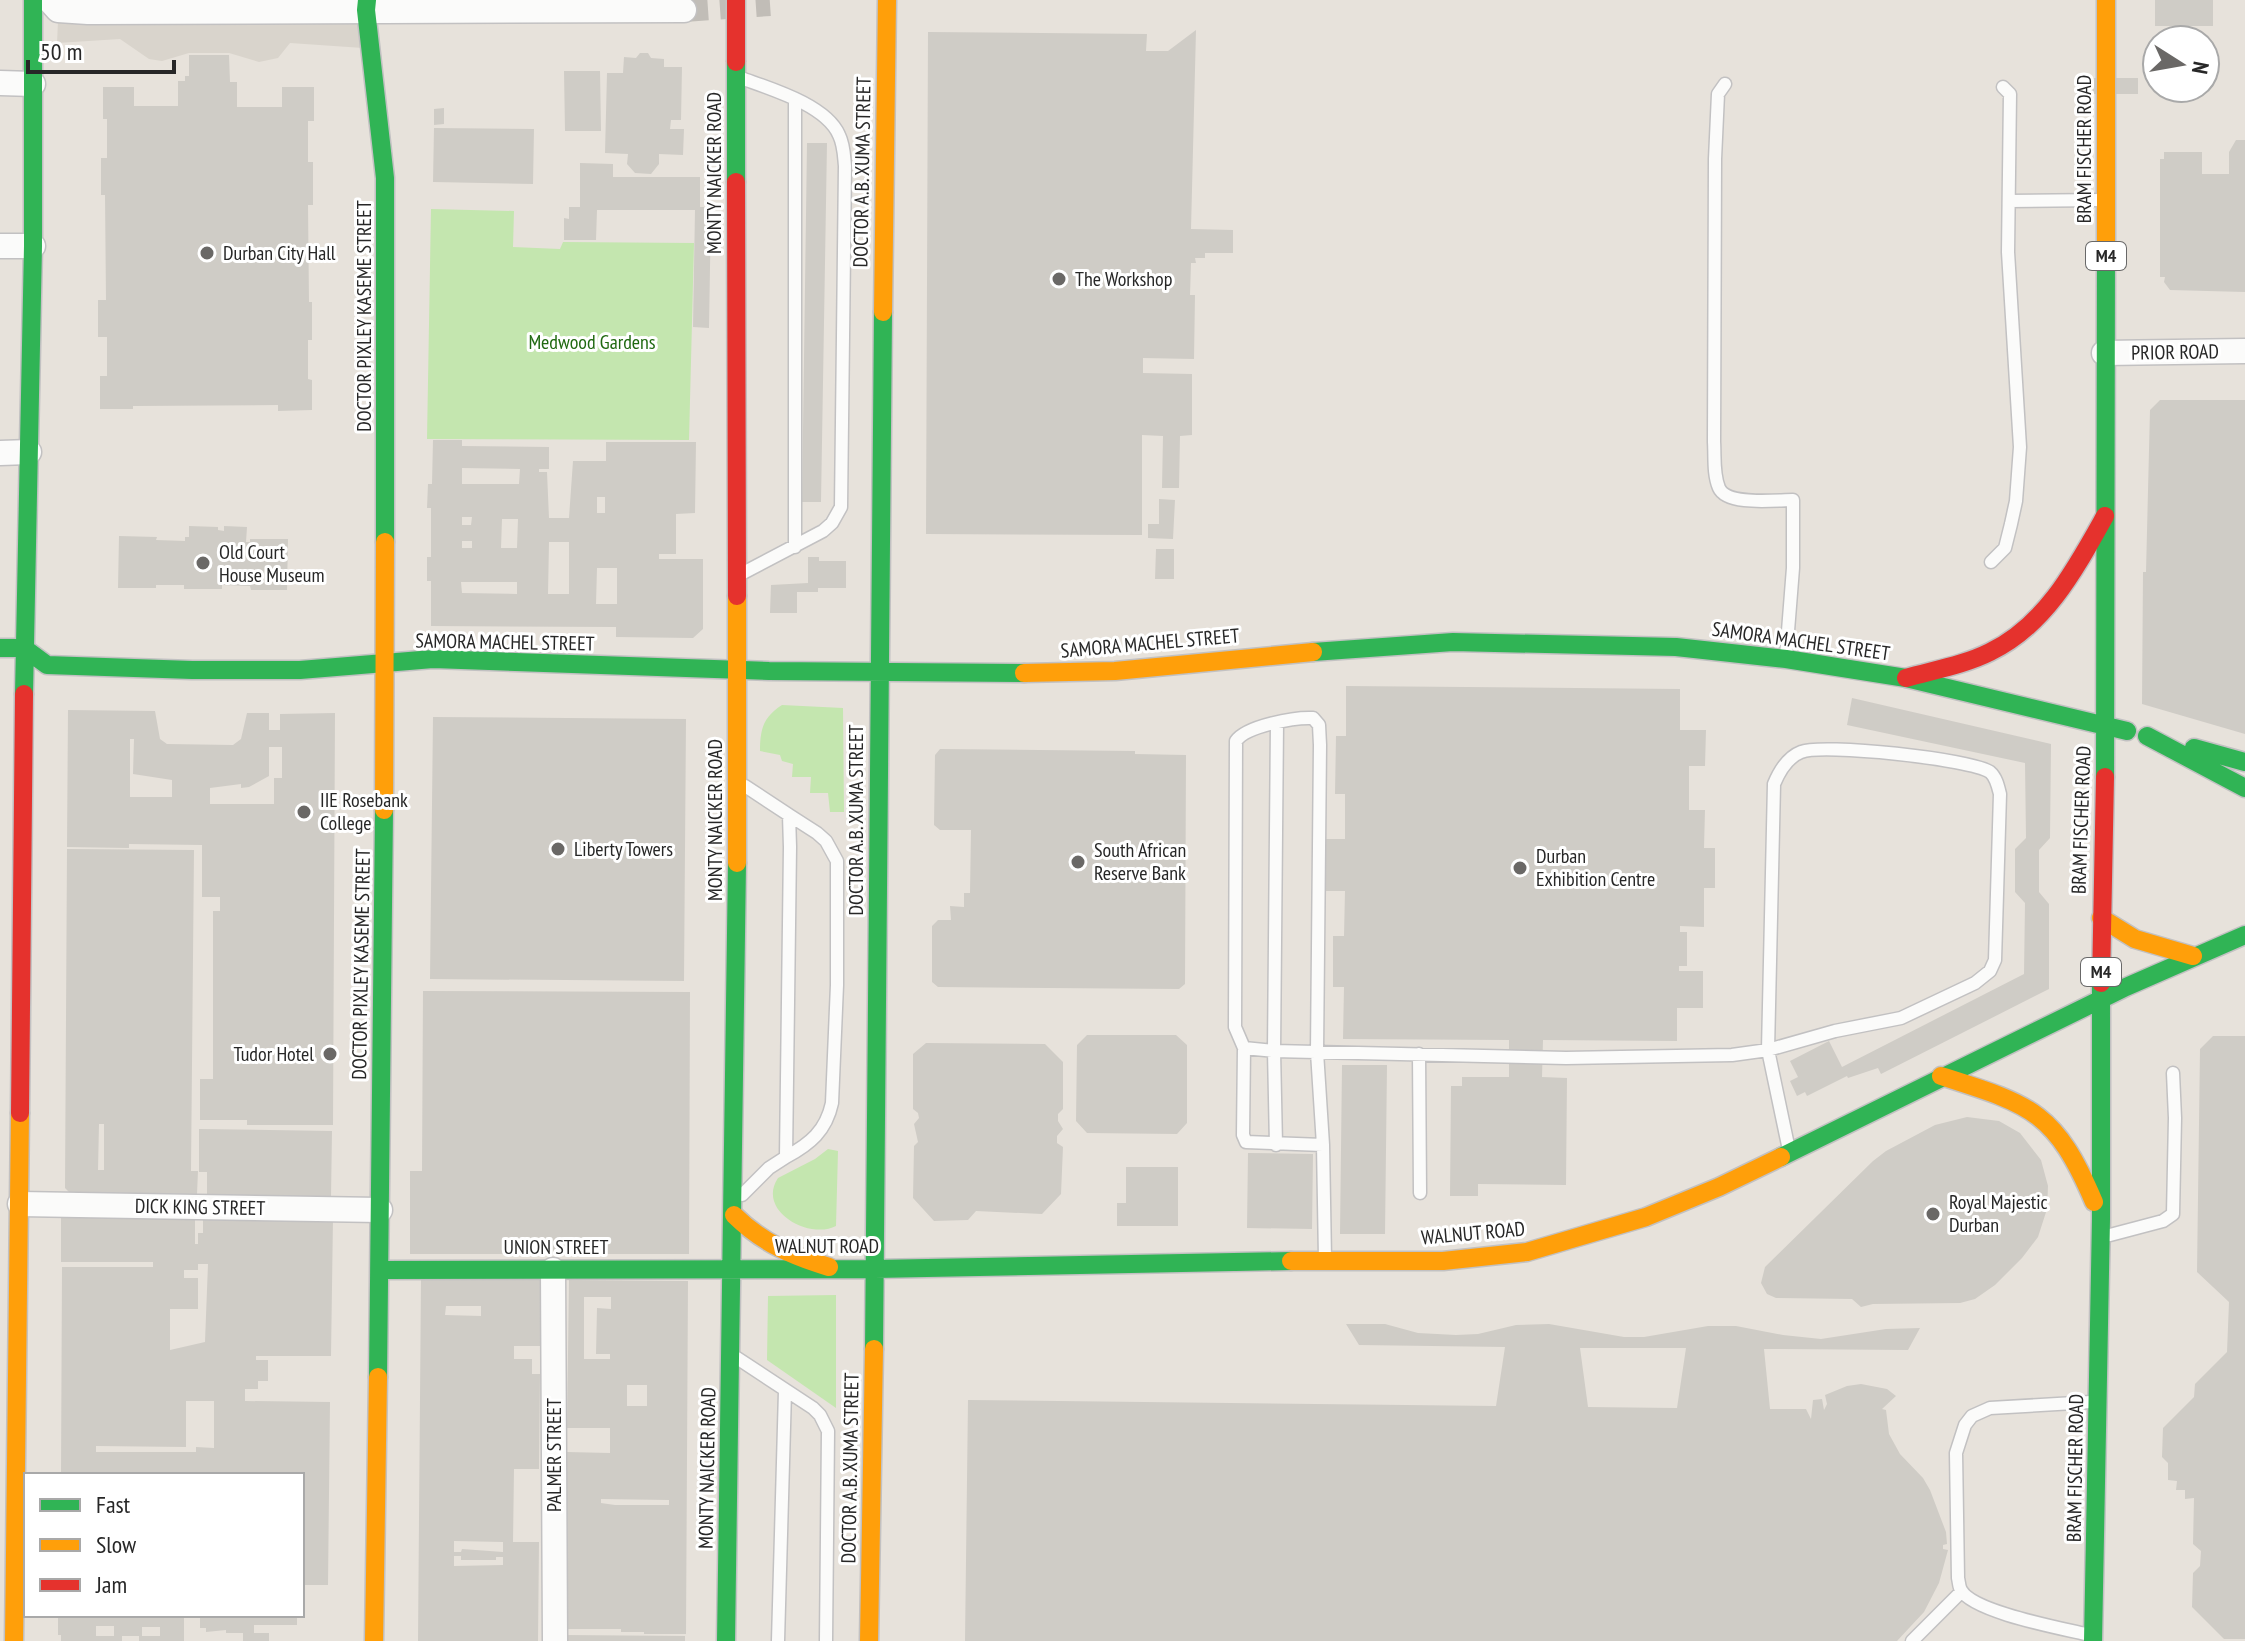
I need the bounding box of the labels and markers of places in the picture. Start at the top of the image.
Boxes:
place label: Durban City Hall [223,240,336,266]
marker: Durban City Hall [198,244,216,262]
place label: The Workshop [1075,266,1172,292]
marker: The Workshop [1050,270,1068,288]
place label: Old Court House Museum [219,539,324,588]
marker: Old Court House Museum [194,554,212,572]
place label: IIE Rosebank College [320,787,408,836]
marker: IIE Rosebank College [295,803,313,821]
place label: Liberty Towers [574,836,673,862]
place label: South African Reserve Bank [1094,837,1186,886]
marker: Liberty Towers [549,840,567,858]
place label: Durban Exhibition Centre [1536,843,1655,892]
marker: South African Reserve Bank [1069,853,1087,871]
marker: Durban Exhibition Centre [1511,859,1529,877]
place label: Tudor Hotel [233,1041,314,1067]
marker: Tudor Hotel [321,1045,339,1063]
place label: Royal Majestic Durban [1949,1189,2048,1238]
marker: Royal Majestic Durban [1924,1205,1942,1223]

